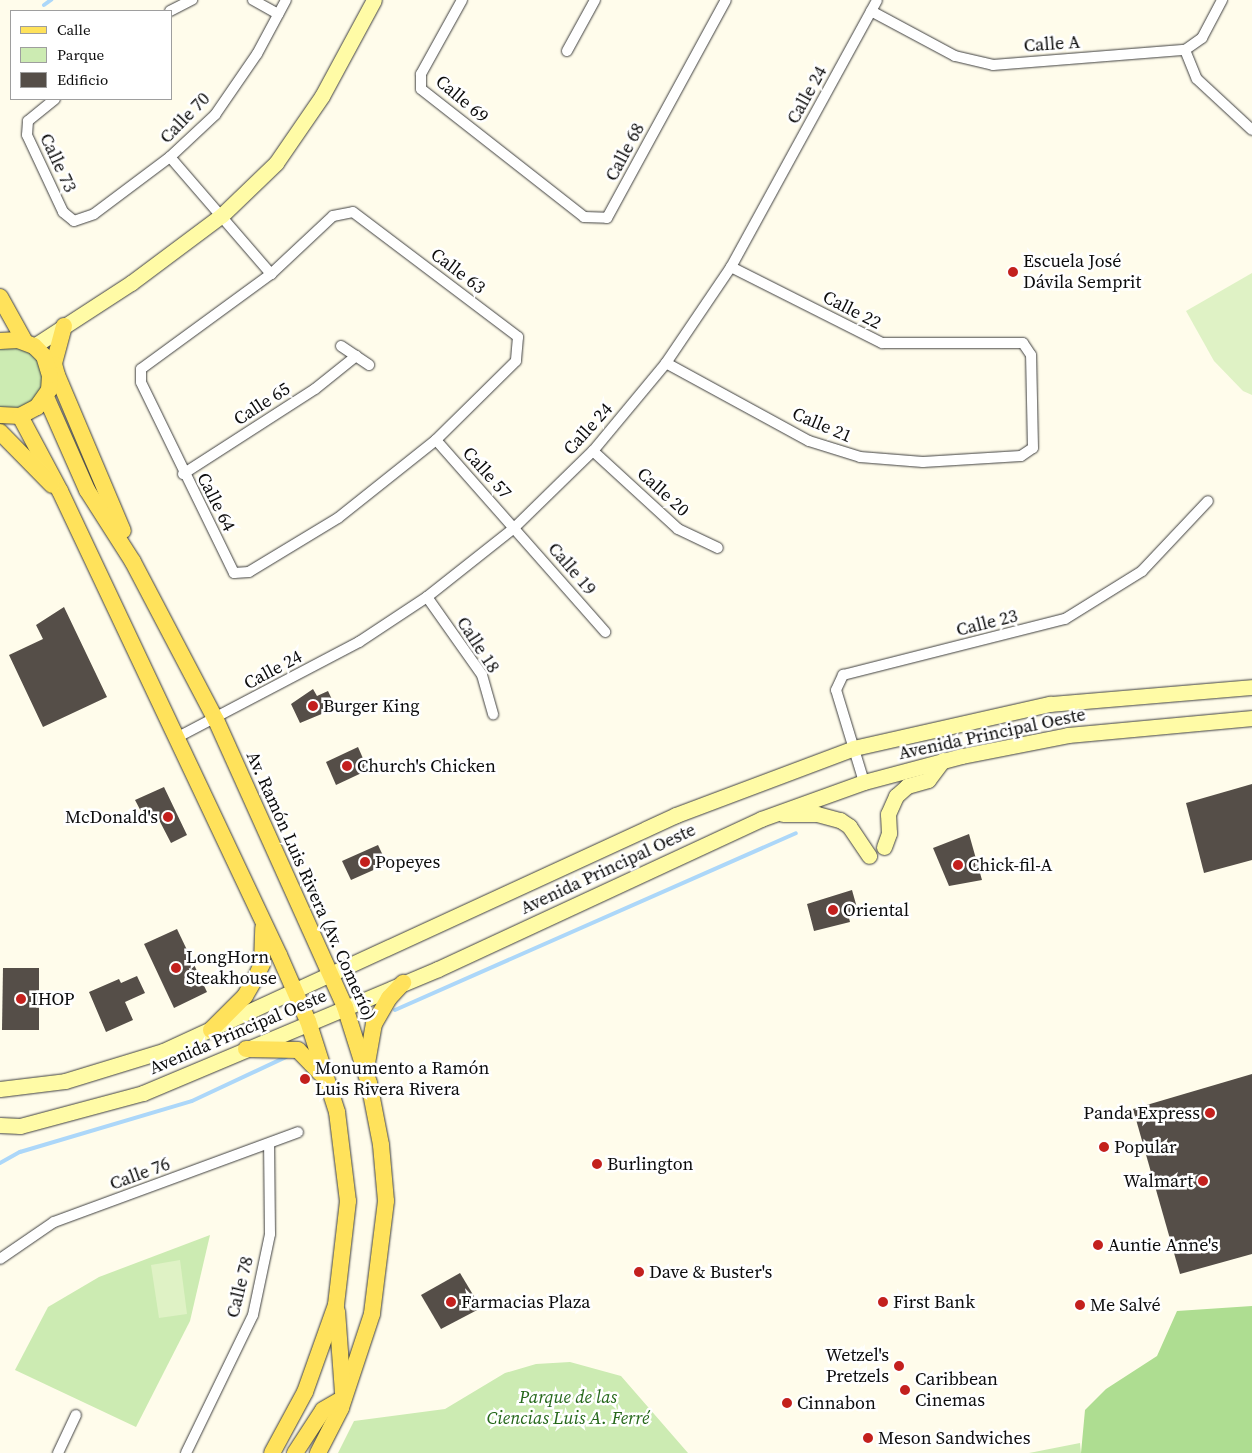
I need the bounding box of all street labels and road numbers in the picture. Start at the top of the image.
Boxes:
street label: Calle A [1023,31,1081,57]
street label: Calle 24 [782,62,832,128]
street label: Calle 69 [431,71,493,127]
street label: Calle 70 [155,88,215,148]
street label: Calle 68 [601,119,649,185]
street label: Calle 73 [35,130,81,196]
street label: Calle 63 [426,244,490,298]
street label: Calle 22 [819,286,885,334]
street label: Calle 65 [230,378,294,430]
street label: Calle 24 [559,399,617,459]
street label: Calle 21 [789,403,855,447]
street label: Calle 57 [458,443,516,503]
street label: Calle 20 [633,463,693,521]
street label: Calle 64 [192,469,240,535]
street label: Calle 19 [543,538,601,600]
street label: Calle 23 [954,605,1020,641]
street label: Calle 18 [452,613,504,677]
street label: Calle 24 [240,646,306,694]
street label: Avenida Principal Oeste [897,704,1087,764]
street label: Av. Ramón Luis Rivera (Av. Comerío) [242,748,380,1024]
street label: Avenida Principal Oeste [517,819,699,919]
street label: Avenida Principal Oeste [146,985,330,1079]
street label: Calle 76 [107,1153,173,1195]
street label: Calle 78 [222,1254,258,1320]

